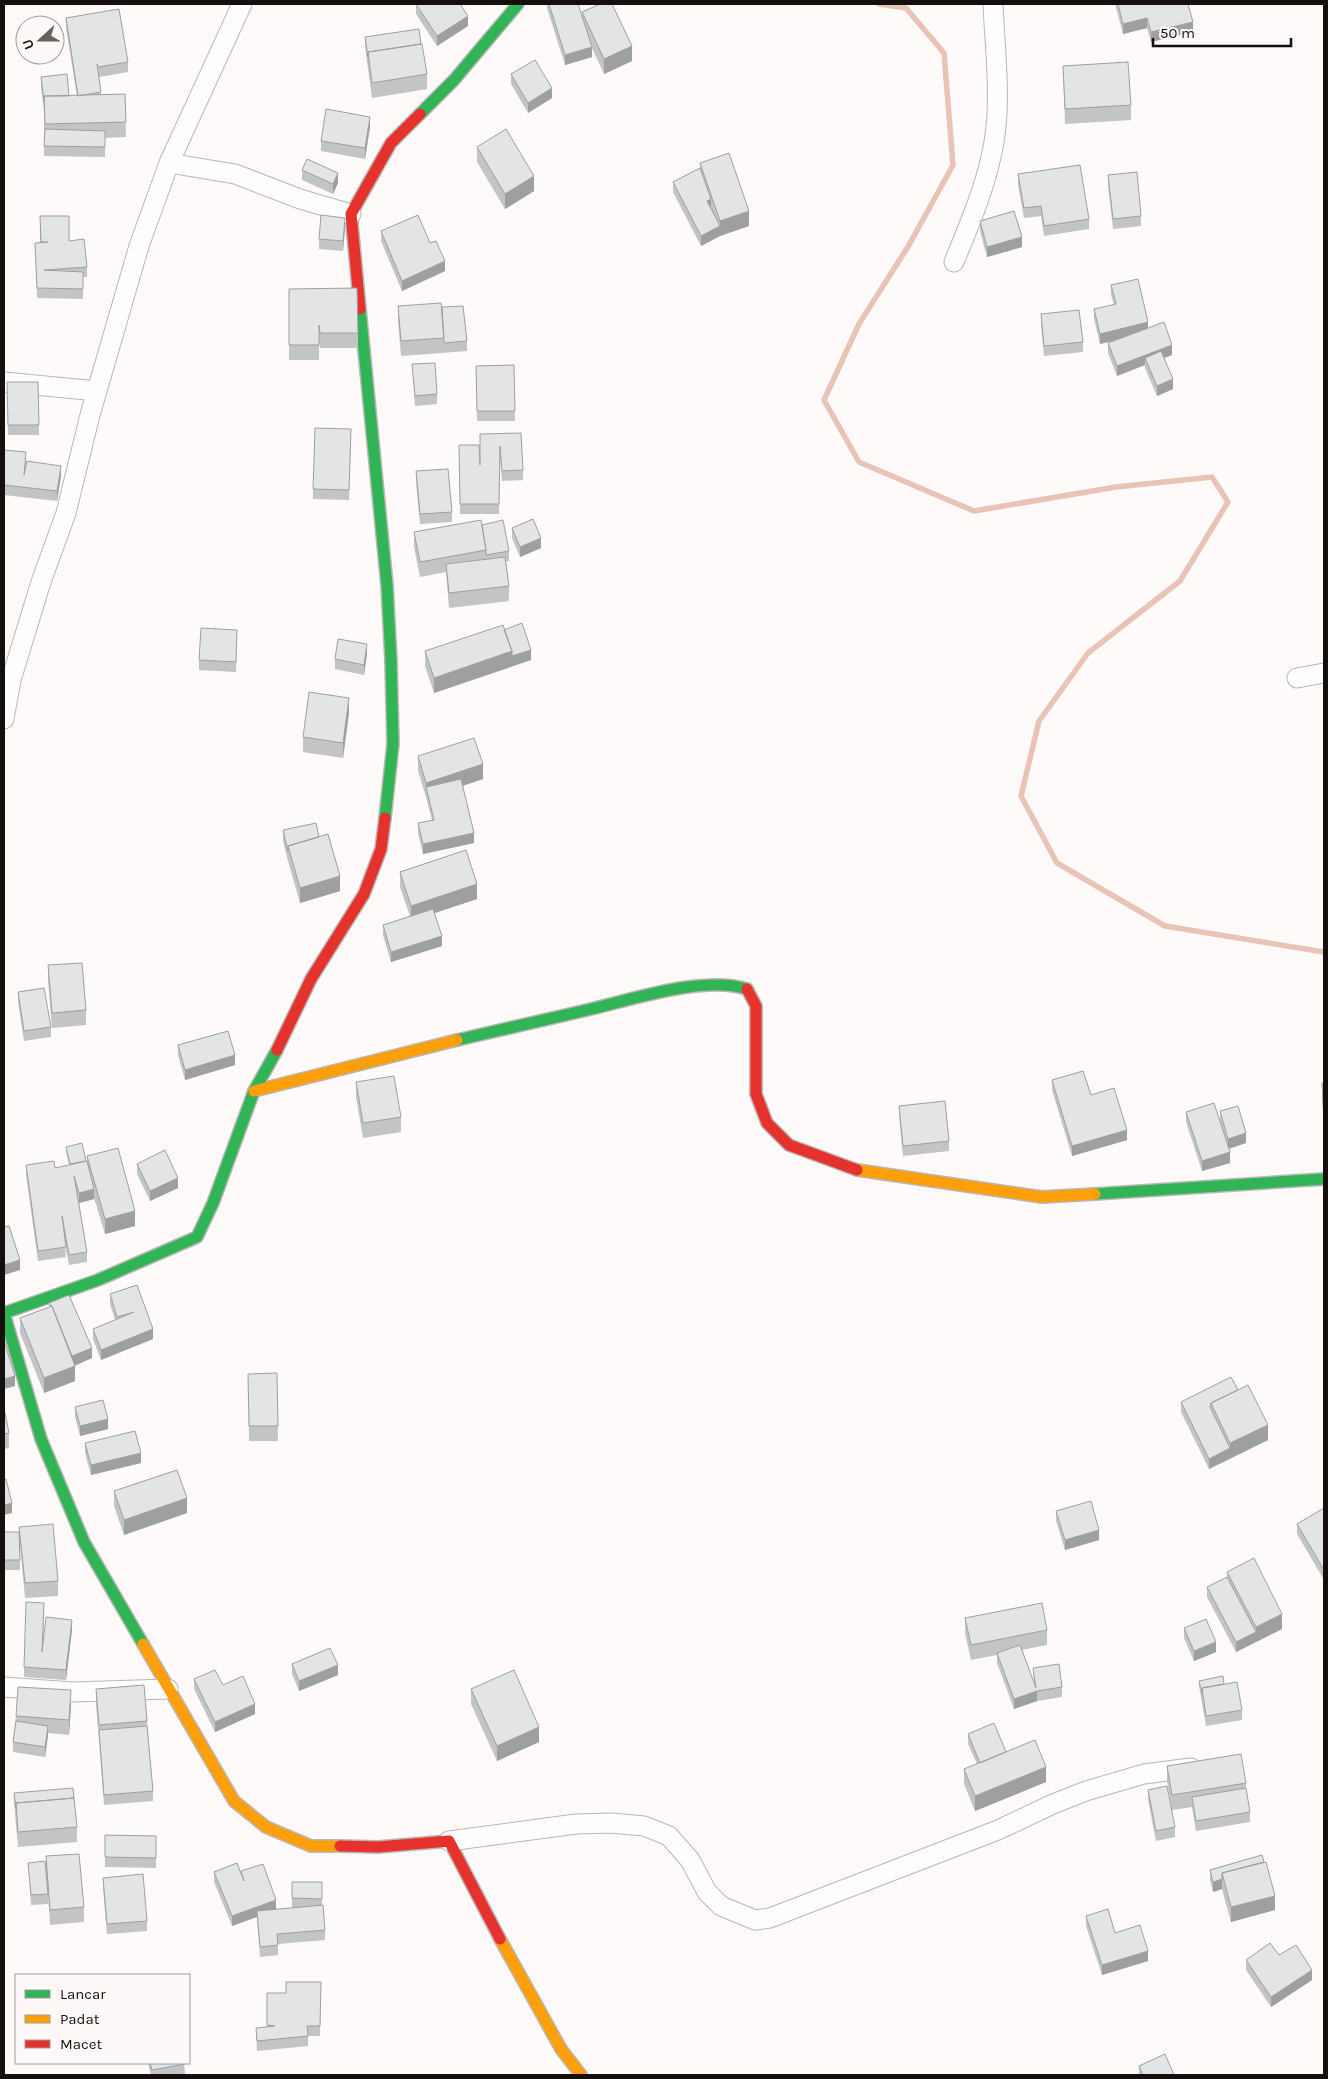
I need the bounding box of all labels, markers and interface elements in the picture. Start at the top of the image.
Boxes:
north arrow [15,15,65,65]
scale bar [1153,15,1290,47]
text: 50 m [1160,24,1195,42]
text: U [19,37,38,52]
legend [15,1974,190,2064]
text: Lancar [60,1985,106,2003]
text: Padat [60,2010,100,2028]
text: Macet [60,2035,102,2053]

